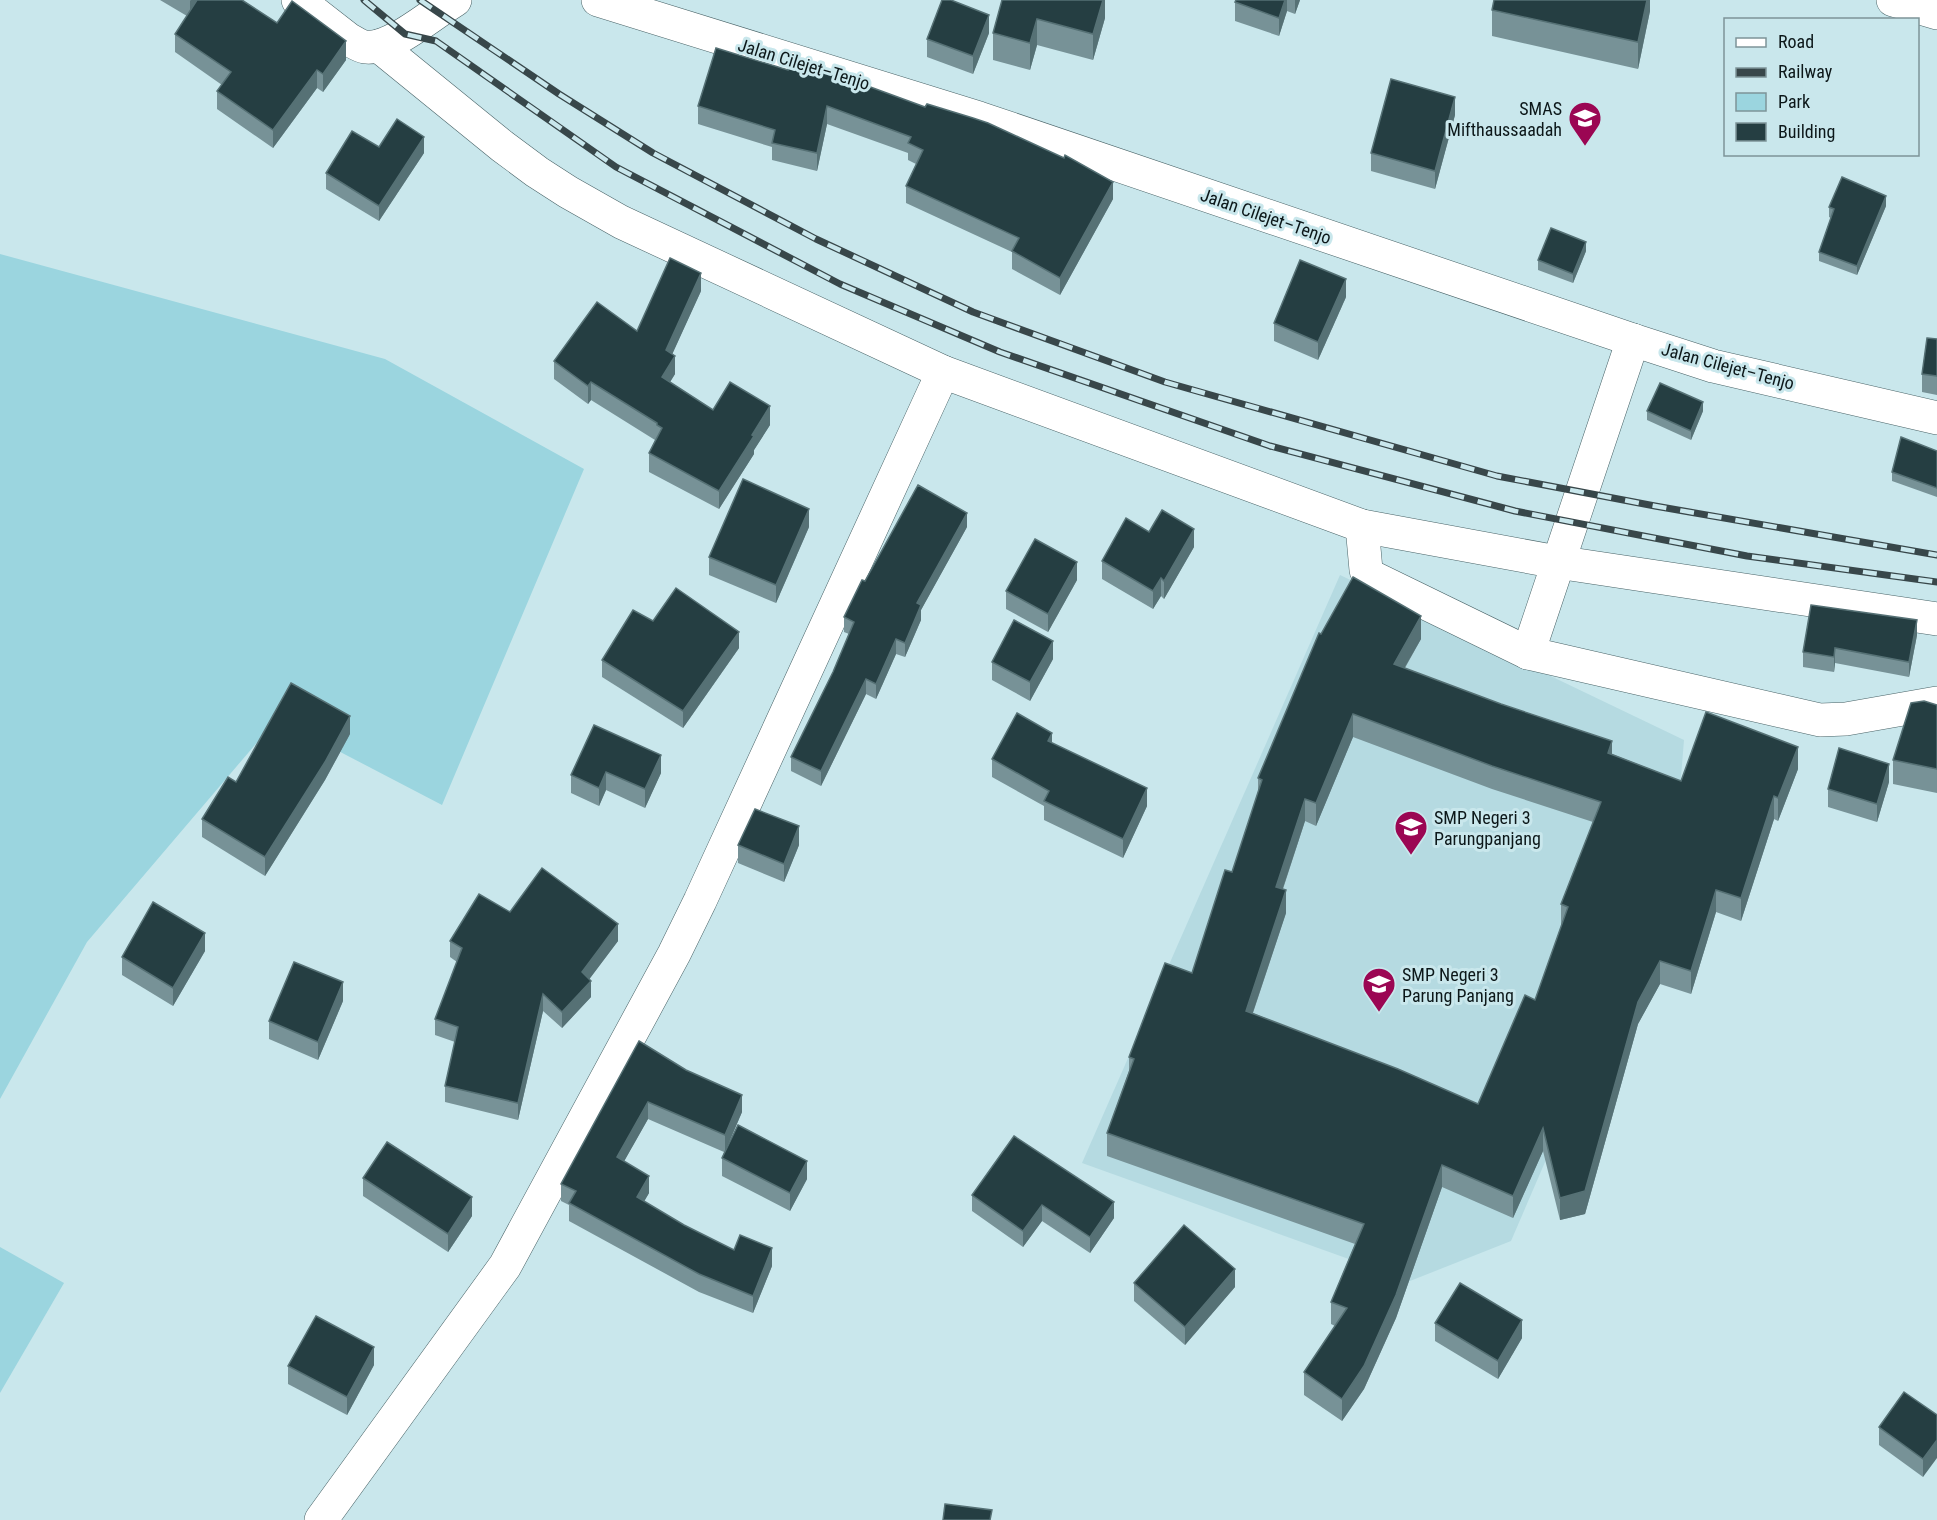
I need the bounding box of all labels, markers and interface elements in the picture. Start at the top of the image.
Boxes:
legend [1724,18,1919,156]
text: Road [1778,31,1814,52]
street label: Jalan Cilejet–Tenjo [736,34,872,94]
text: Railway [1778,61,1833,82]
text: Park [1778,91,1810,112]
place label: SMAS Mifthaussaadah [1447,98,1562,140]
school or university icon: SMAS Mifthaussaadah [1567,100,1603,147]
text: Building [1778,121,1835,142]
street label: Jalan Cilejet–Tenjo [1198,184,1334,248]
street label: Jalan Cilejet–Tenjo [1659,338,1797,394]
place label: SMP Negeri 3 Parungpanjang [1434,807,1541,849]
school or university icon: SMP Negeri 3 Parungpanjang [1393,809,1429,856]
place label: SMP Negeri 3 Parung Panjang [1402,964,1514,1006]
school or university icon: SMP Negeri 3 Parung Panjang [1361,966,1397,1013]

